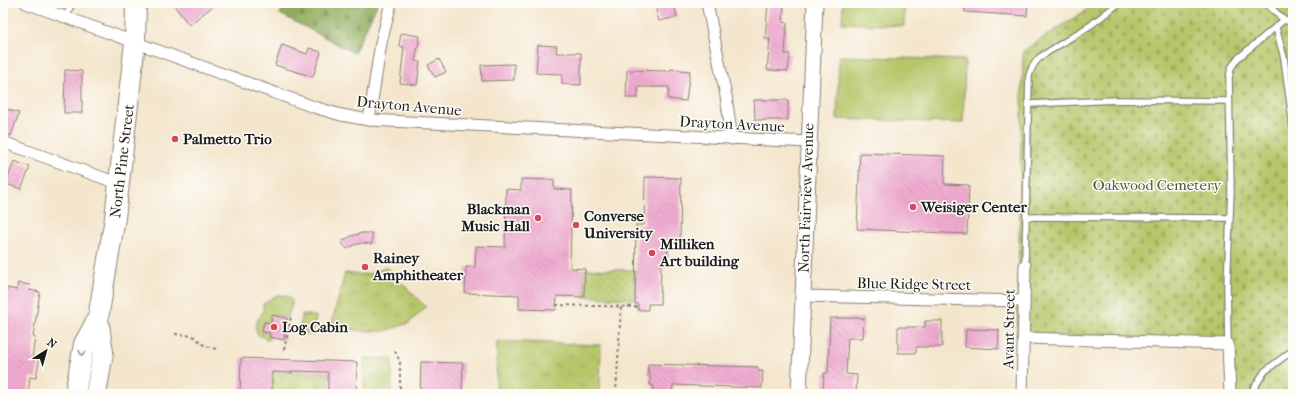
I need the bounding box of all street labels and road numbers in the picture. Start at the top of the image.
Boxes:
street label: Drayton Avenue [356,92,463,120]
street label: North Pine Street [106,102,138,219]
street label: Drayton Avenue [679,112,786,136]
street label: North Fairview Avenue [794,122,818,273]
street label: Blue Ridge Street [857,274,972,294]
street label: Avant Street [999,288,1019,370]

